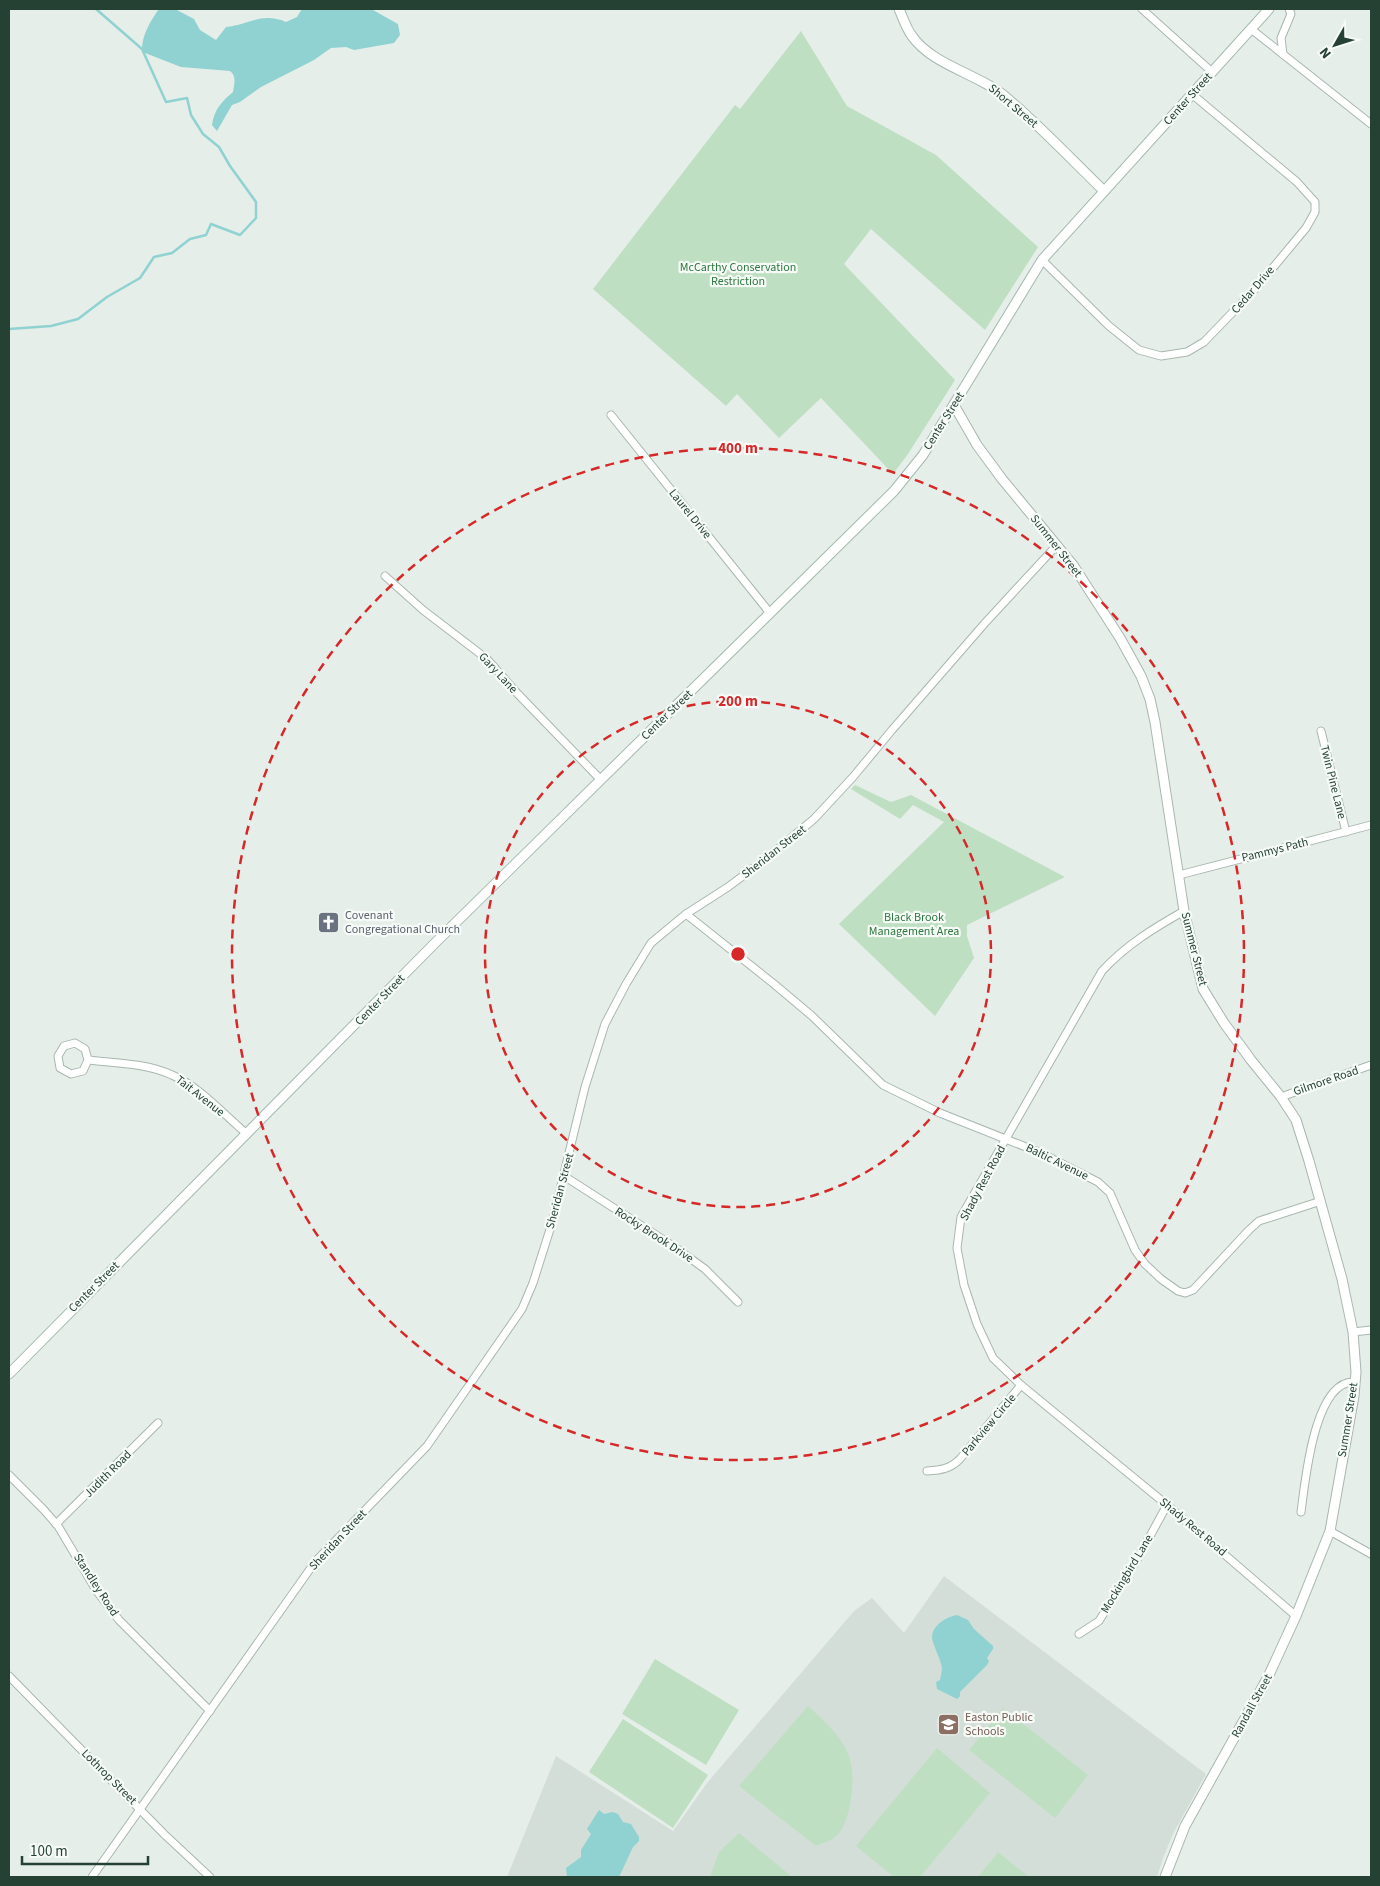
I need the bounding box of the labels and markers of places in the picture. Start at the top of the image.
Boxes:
place label: Covenant Congregational Church [345,907,460,938]
church icon: Covenant Congregational Church [317,910,341,934]
centre of rings [729,945,747,963]
place label: Easton Public Schools [965,1709,1033,1740]
school or university icon: Easton Public Schools [937,1712,961,1736]

